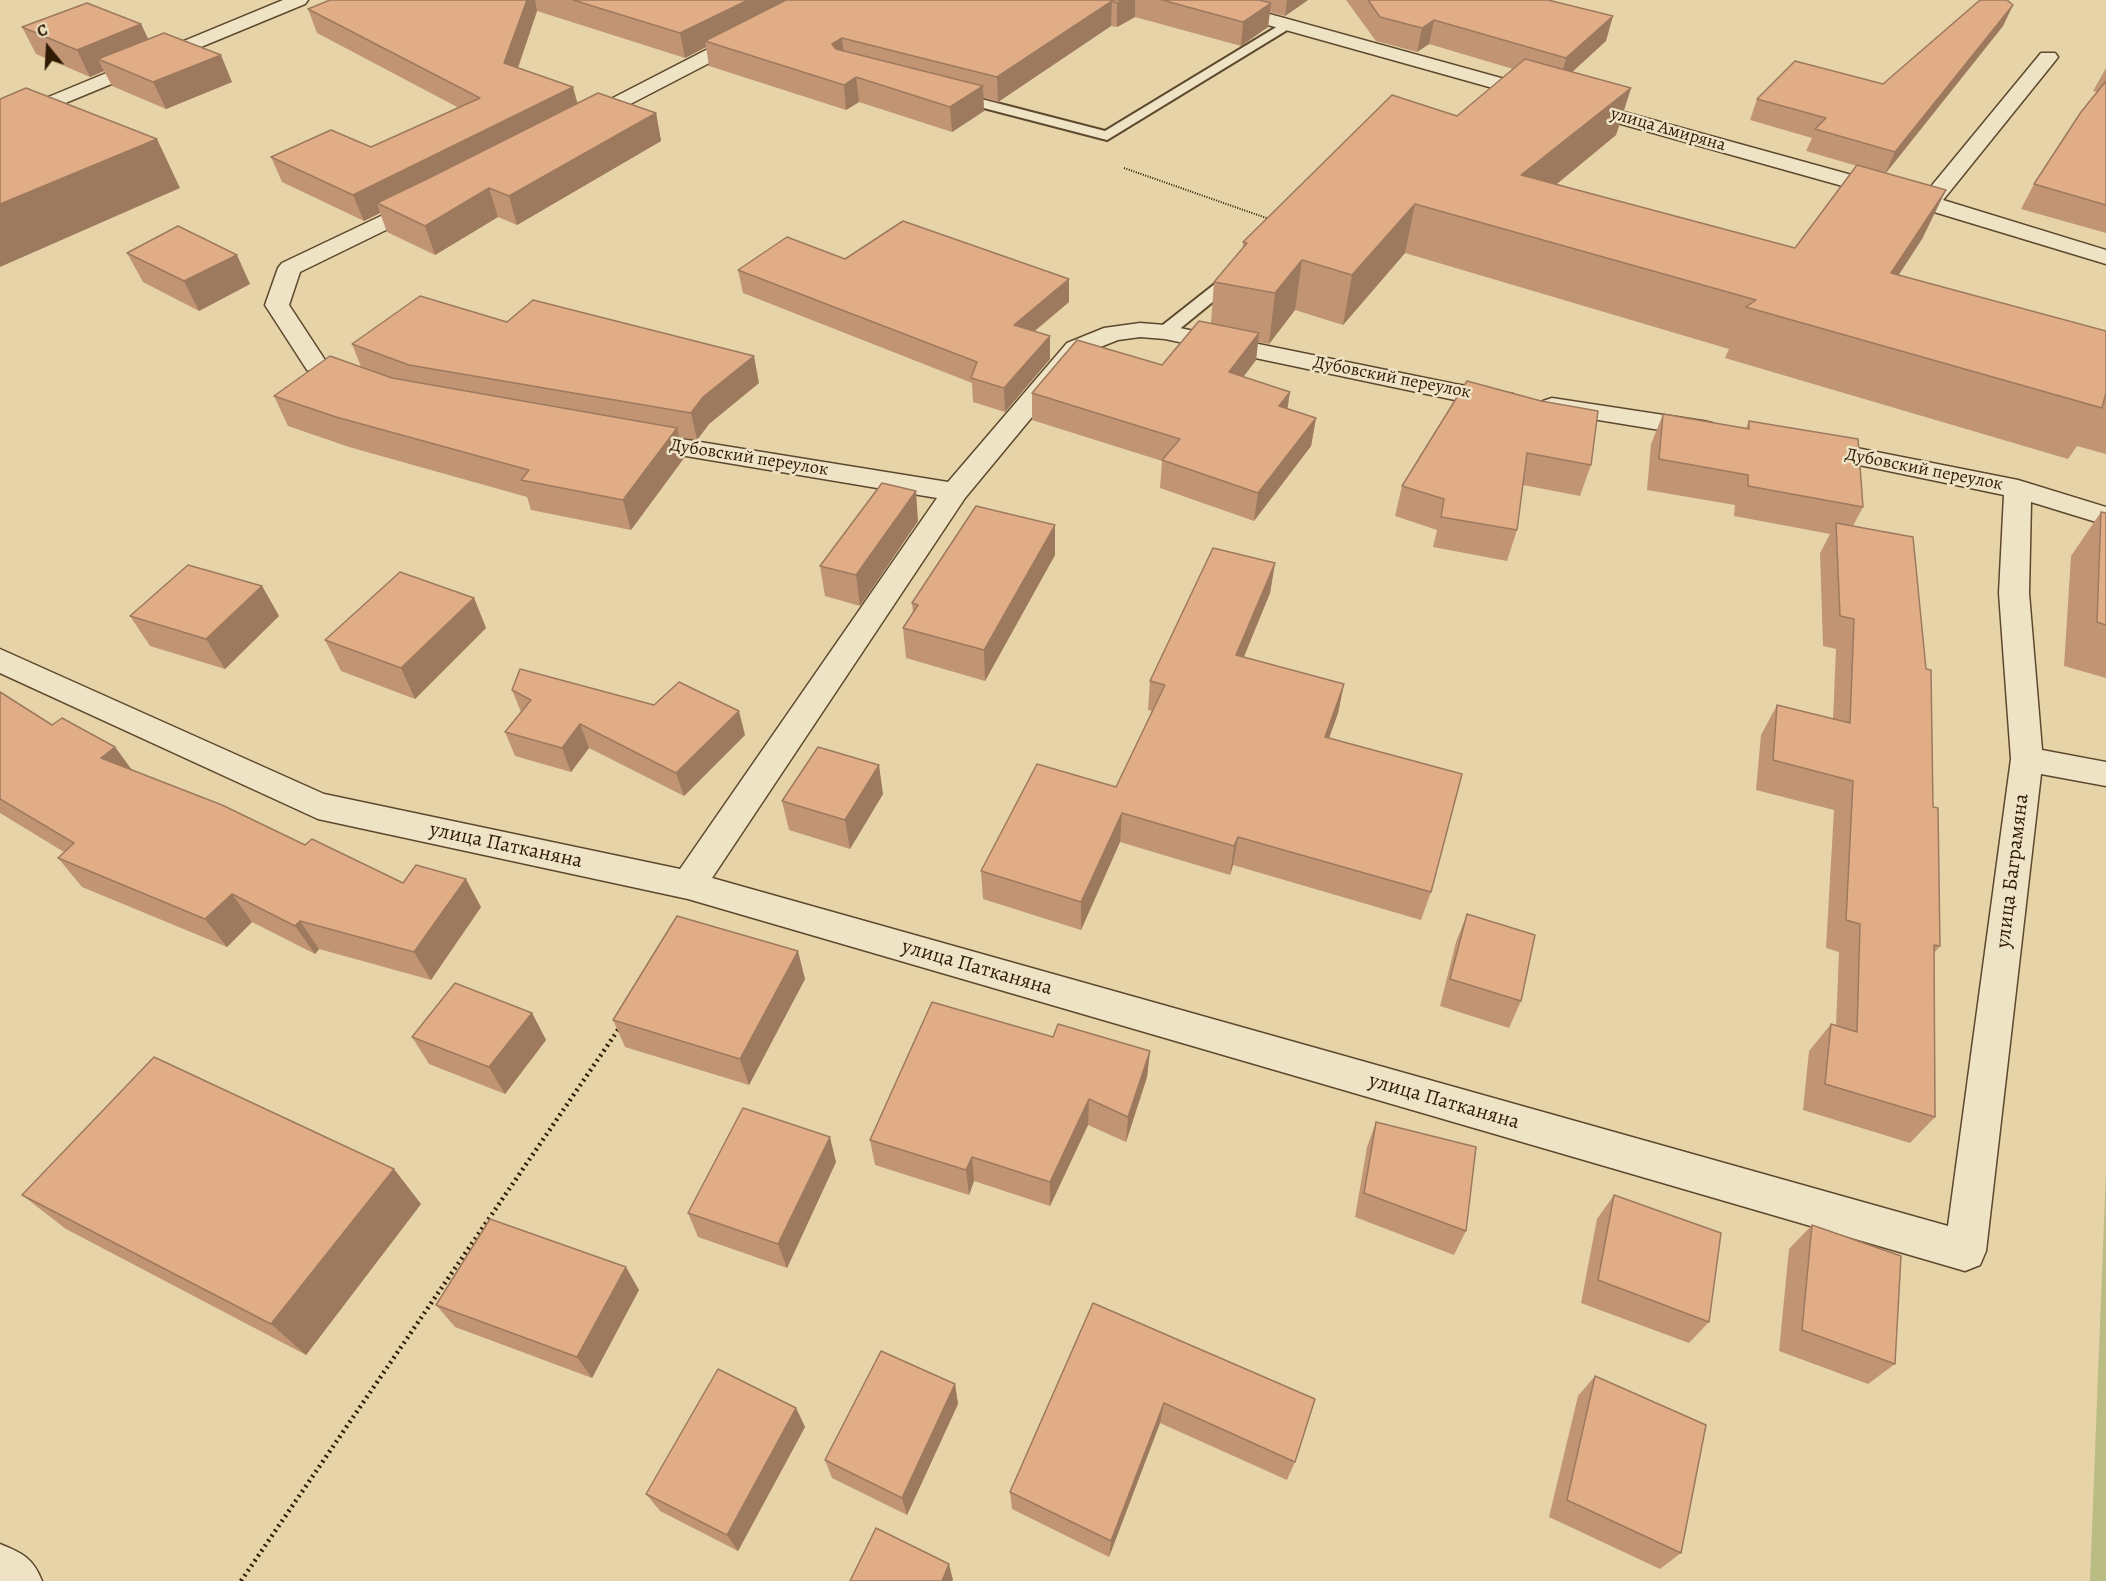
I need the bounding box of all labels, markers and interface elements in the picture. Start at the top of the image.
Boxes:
north arrow [18,18,78,78]
text: С [34,19,51,43]
street label: улица Амиряна [1608,103,1728,157]
street label: Дубовский переулок [1311,352,1473,404]
street label: Дубовский переулок [668,435,830,481]
street label: Дубовский переулок [1843,444,2005,496]
street label: улица Баграмяна [1991,792,2035,950]
street label: улица Патканяна [427,817,585,875]
street label: улица Патканяна [899,934,1055,1002]
street label: улица Патканяна [1366,1068,1522,1136]

